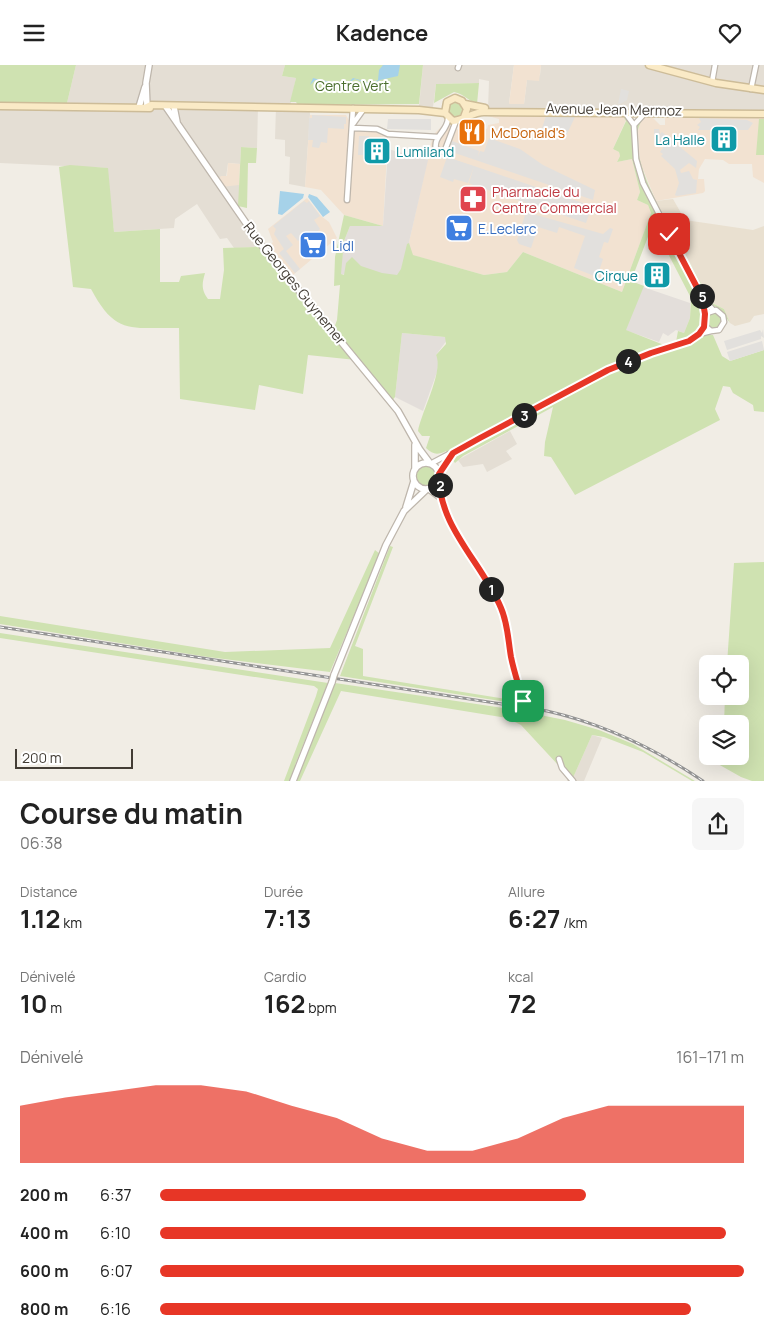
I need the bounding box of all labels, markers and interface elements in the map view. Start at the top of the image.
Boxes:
text: Kadence [336,18,428,48]
icon: menu [20,19,48,47]
icon: heart [716,19,744,47]
park label: Centre Vert [315,76,390,95]
street label: Avenue Jean Mermoz [546,98,682,120]
restaurant icon: McDonald's [457,117,487,147]
place label: McDonald's [491,123,565,142]
building icon: La Halle [709,124,739,154]
place label: La Halle [655,130,705,149]
building icon: Lumiland [362,136,392,166]
place label: Lumiland [396,142,454,161]
place label: Pharmacie du Centre Commercial [492,182,617,217]
pharmacy icon: Pharmacie du Centre Commercial [458,184,488,214]
supermarket icon: E.Leclerc [444,213,474,243]
pin [648,213,690,255]
street label: Rue Georges Guynemer [240,218,350,348]
place label: E.Leclerc [478,219,537,238]
icon: check [655,220,683,248]
supermarket icon: Lidl [298,230,328,260]
place label: Lidl [332,236,354,255]
building icon: Cirque [642,260,672,290]
place label: Cirque [595,266,638,285]
pin: 5 [690,283,714,309]
text: 5 [698,287,707,306]
pin: 4 [616,349,640,373]
text: 4 [624,352,633,371]
pin: 3 [512,403,536,427]
text: 3 [520,406,529,425]
pin: 2 [428,473,452,497]
text: 2 [436,476,445,495]
pin: 1 [478,577,504,601]
text: 1 [488,580,495,599]
map controls [699,655,749,765]
button: locate [699,655,749,705]
pin [502,680,544,722]
icon: arrive [509,687,537,715]
button: layers [699,715,749,765]
scale bar [15,746,132,769]
text: 200 m [22,748,62,767]
text: Course du matin [20,794,243,832]
button: share [692,798,744,850]
text: 06:38 [20,832,63,854]
text: Distance [20,882,77,901]
text: Durée [264,882,303,901]
text: Allure [508,882,545,901]
text: 1.12 [20,901,60,936]
text: 7:13 [264,901,311,936]
text: 6:27 [508,901,560,936]
text: km [60,913,82,932]
text: /km [560,913,587,932]
text: Dénivelé [20,967,75,986]
text: Cardio [264,967,307,986]
text: kcal [508,967,534,986]
text: 10 [20,986,47,1021]
text: 162 [264,986,305,1021]
text: 72 [508,986,536,1021]
text: m [47,998,62,1017]
text: bpm [305,998,337,1017]
text: Dénivelé [20,1046,83,1068]
text: 161–171 m [676,1046,744,1068]
text: 200 m [20,1184,68,1206]
text: 6:37 [100,1184,132,1206]
text: 400 m [20,1222,68,1244]
text: 6:10 [100,1222,131,1244]
text: 600 m [20,1260,69,1282]
text: 6:07 [100,1260,133,1282]
text: 800 m [20,1298,68,1320]
text: 6:16 [100,1298,131,1320]

